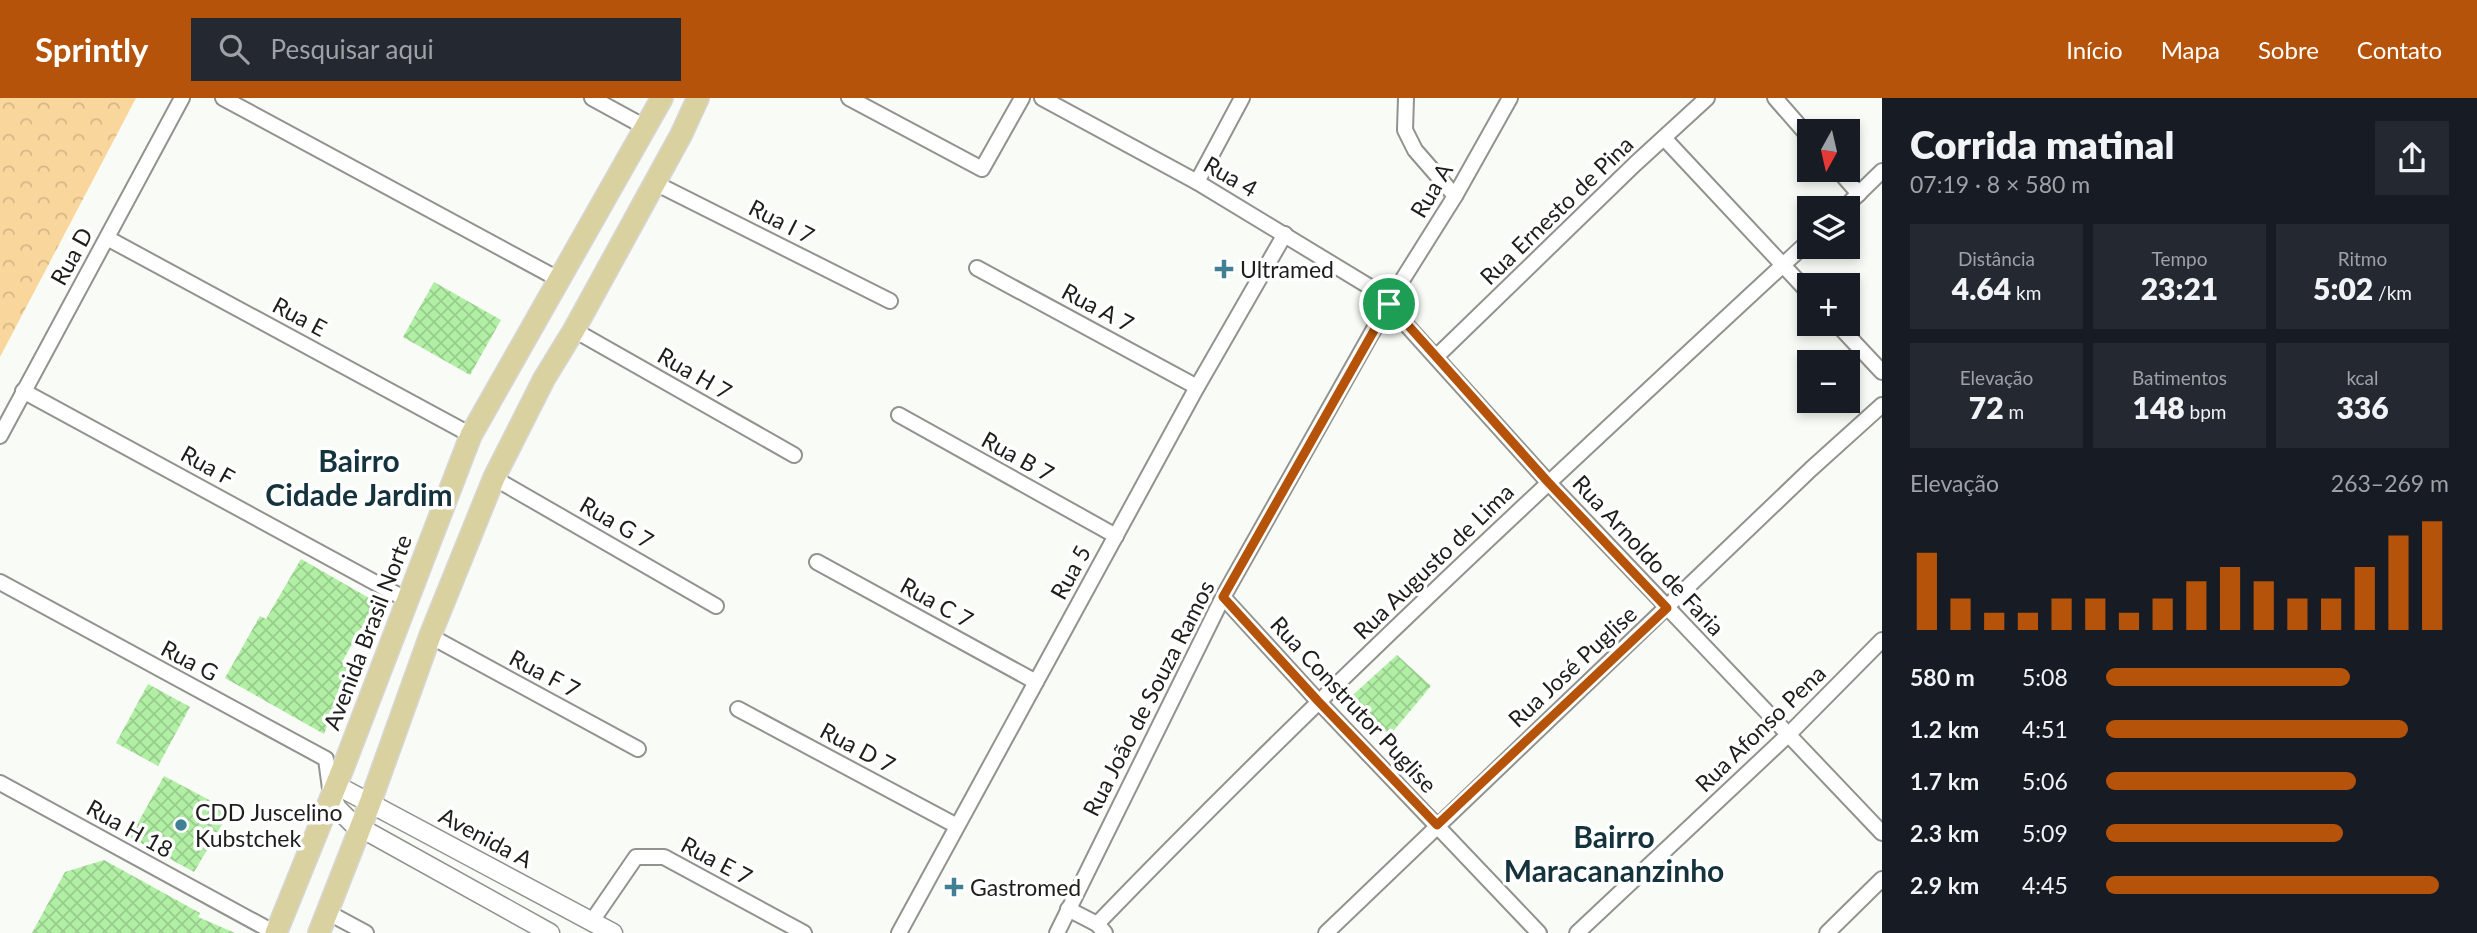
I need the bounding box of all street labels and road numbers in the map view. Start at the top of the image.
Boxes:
street label: Rua Ernesto de Pina [1474,130,1638,290]
street label: Rua 4 [1199,150,1263,202]
street label: Rua A [1404,157,1458,222]
street label: Rua I 7 [745,193,819,249]
street label: Rua D [44,222,98,290]
street label: Rua A 7 [1057,276,1139,338]
street label: Rua E [268,290,332,342]
street label: Rua H 7 [653,341,737,405]
street label: Rua B 7 [977,425,1059,487]
street label: Rua F [176,439,240,491]
street label: Rua Arnoldo de Faria [1567,469,1731,641]
street label: Rua Augusto de Lima [1347,477,1519,645]
street label: Rua G 7 [575,490,659,554]
street label: Avenida Brasil Norte [317,530,417,734]
street label: Rua 5 [1044,540,1096,604]
street label: Rua C 7 [896,571,978,633]
street label: Rua João de Souza Ramos [1076,576,1220,820]
street label: Rua José Puglise [1502,599,1642,733]
street label: Rua Construtor Puglise [1265,610,1443,798]
street label: Rua G [157,633,223,687]
street label: Rua F 7 [505,643,585,703]
street label: Rua Afonso Pena [1689,659,1831,797]
street label: Rua D 7 [816,716,900,778]
street label: Rua H 18 [82,793,178,863]
street label: Avenida A [435,801,538,873]
street label: Rua E 7 [677,830,757,890]

